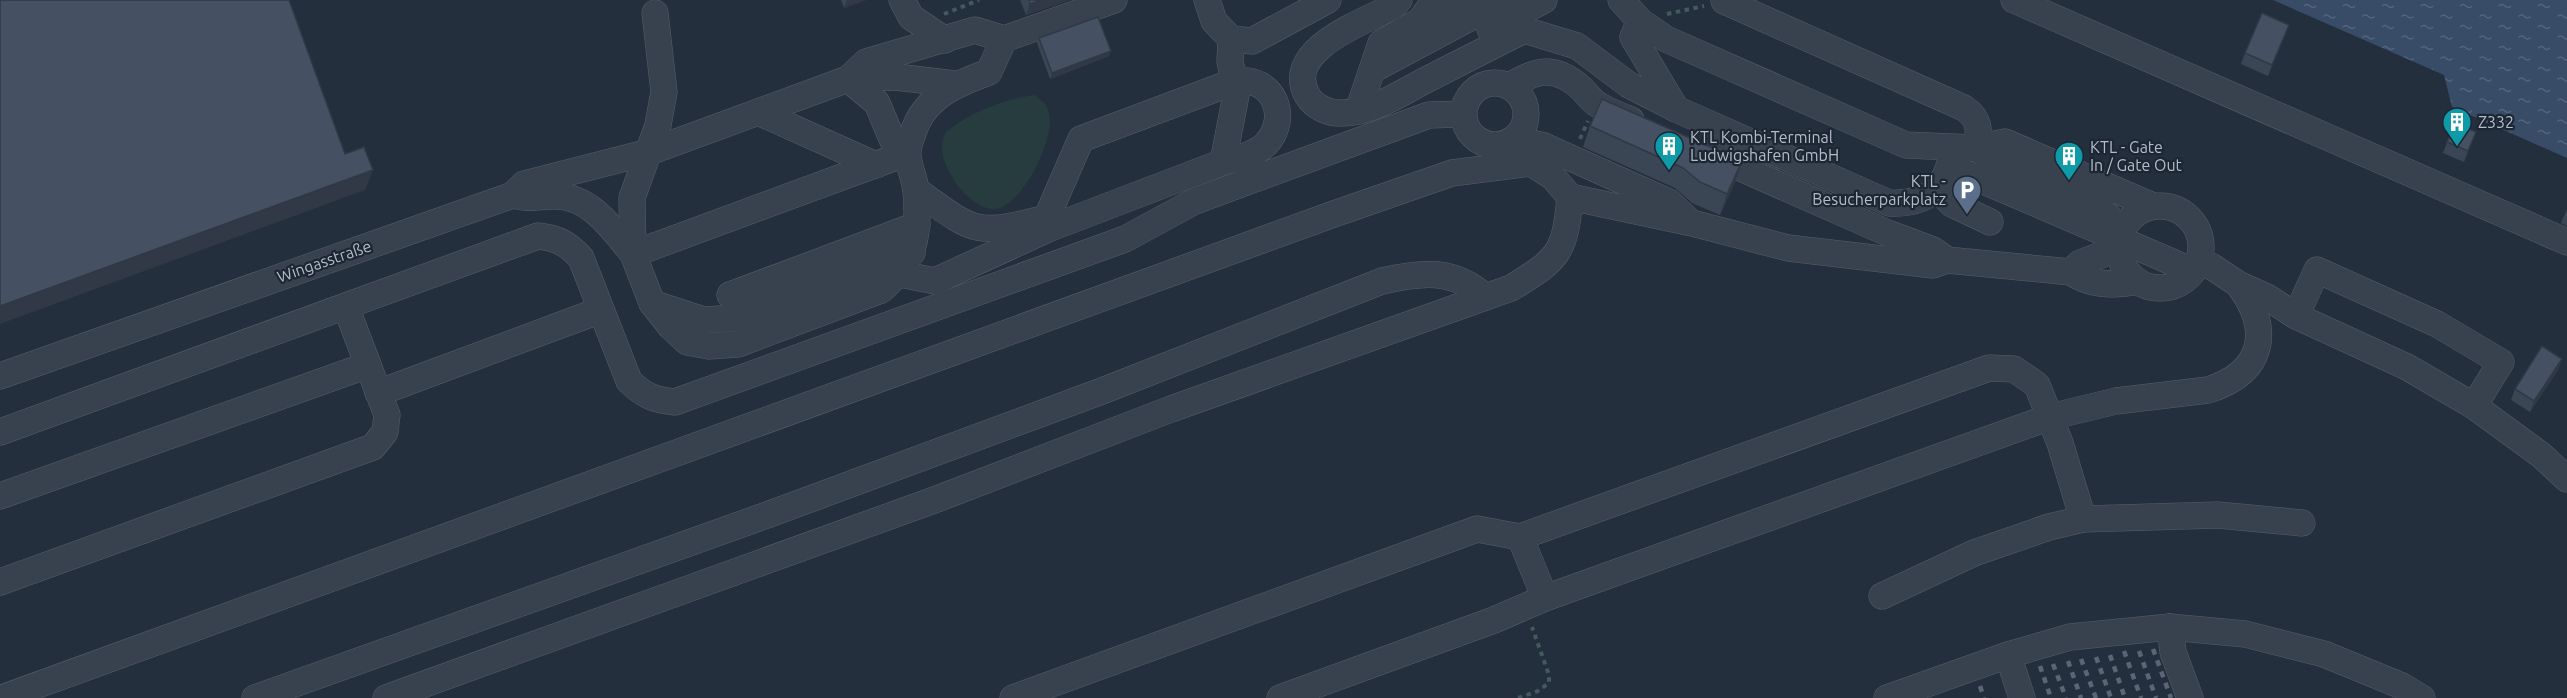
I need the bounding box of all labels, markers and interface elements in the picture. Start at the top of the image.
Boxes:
building icon: Z332 [2441,106,2473,148]
place label: Z332 [2478,113,2514,131]
place label: KTL Kombi-Terminal Ludwigshafen GmbH [1690,128,1839,164]
building icon: KTL Kombi-Terminal Ludwigshafen GmbH [1653,130,1685,172]
place label: KTL - Gate In / Gate Out [2090,138,2183,174]
building icon: KTL - Gate In / Gate Out [2053,140,2085,182]
place label: KTL - Besucherparkplatz [1812,172,1946,208]
parking icon: KTL - Besucherparkplatz [1951,174,1983,216]
street label: Wingasstraße [275,236,373,286]

